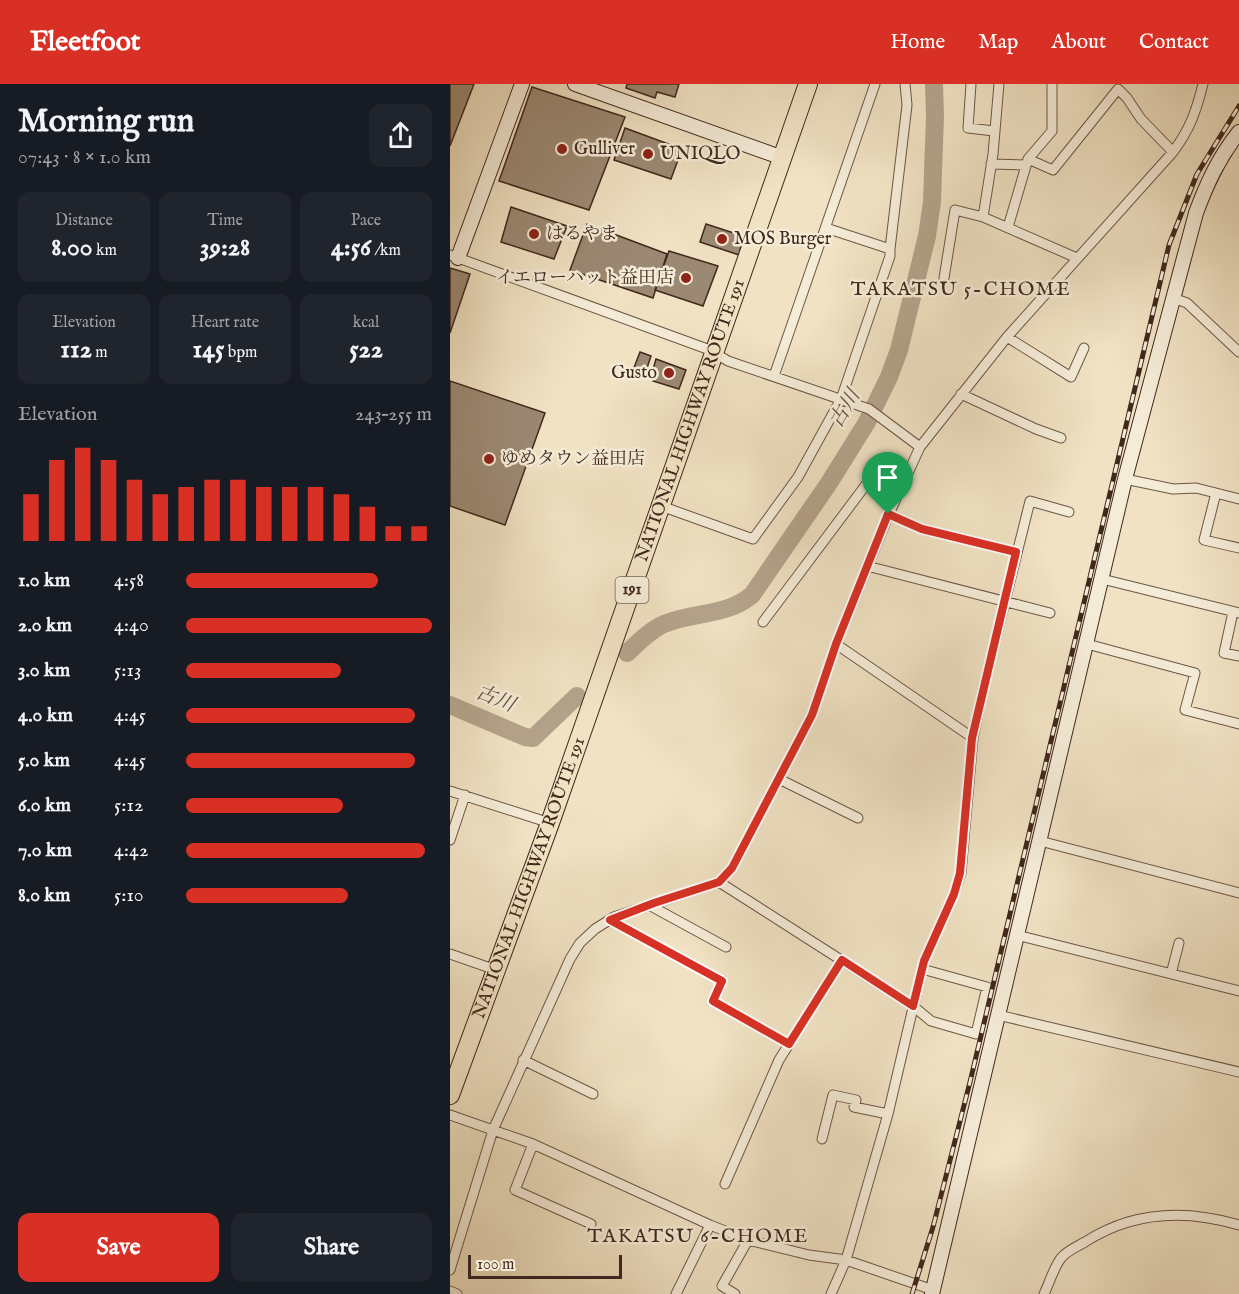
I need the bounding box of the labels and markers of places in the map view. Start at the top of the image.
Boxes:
place label: Gulliver [574,138,635,161]
marker: Gulliver [555,142,569,156]
place label: UNIQLO [660,143,741,166]
marker: UNIQLO [641,147,655,161]
place label: はるやま [546,223,618,246]
marker: はるやま [527,227,541,241]
place label: MOS Burger [734,228,832,251]
marker: MOS Burger [715,232,729,246]
place label: イエローハット益田店 [496,267,674,290]
marker: イエローハット益田店 [679,271,693,285]
place label: Gusto [611,362,657,385]
marker: Gusto [662,366,676,380]
place label: ゆめタウン益田店 [501,448,645,471]
marker: ゆめタウン益田店 [482,452,496,466]
pin [862,452,913,514]

